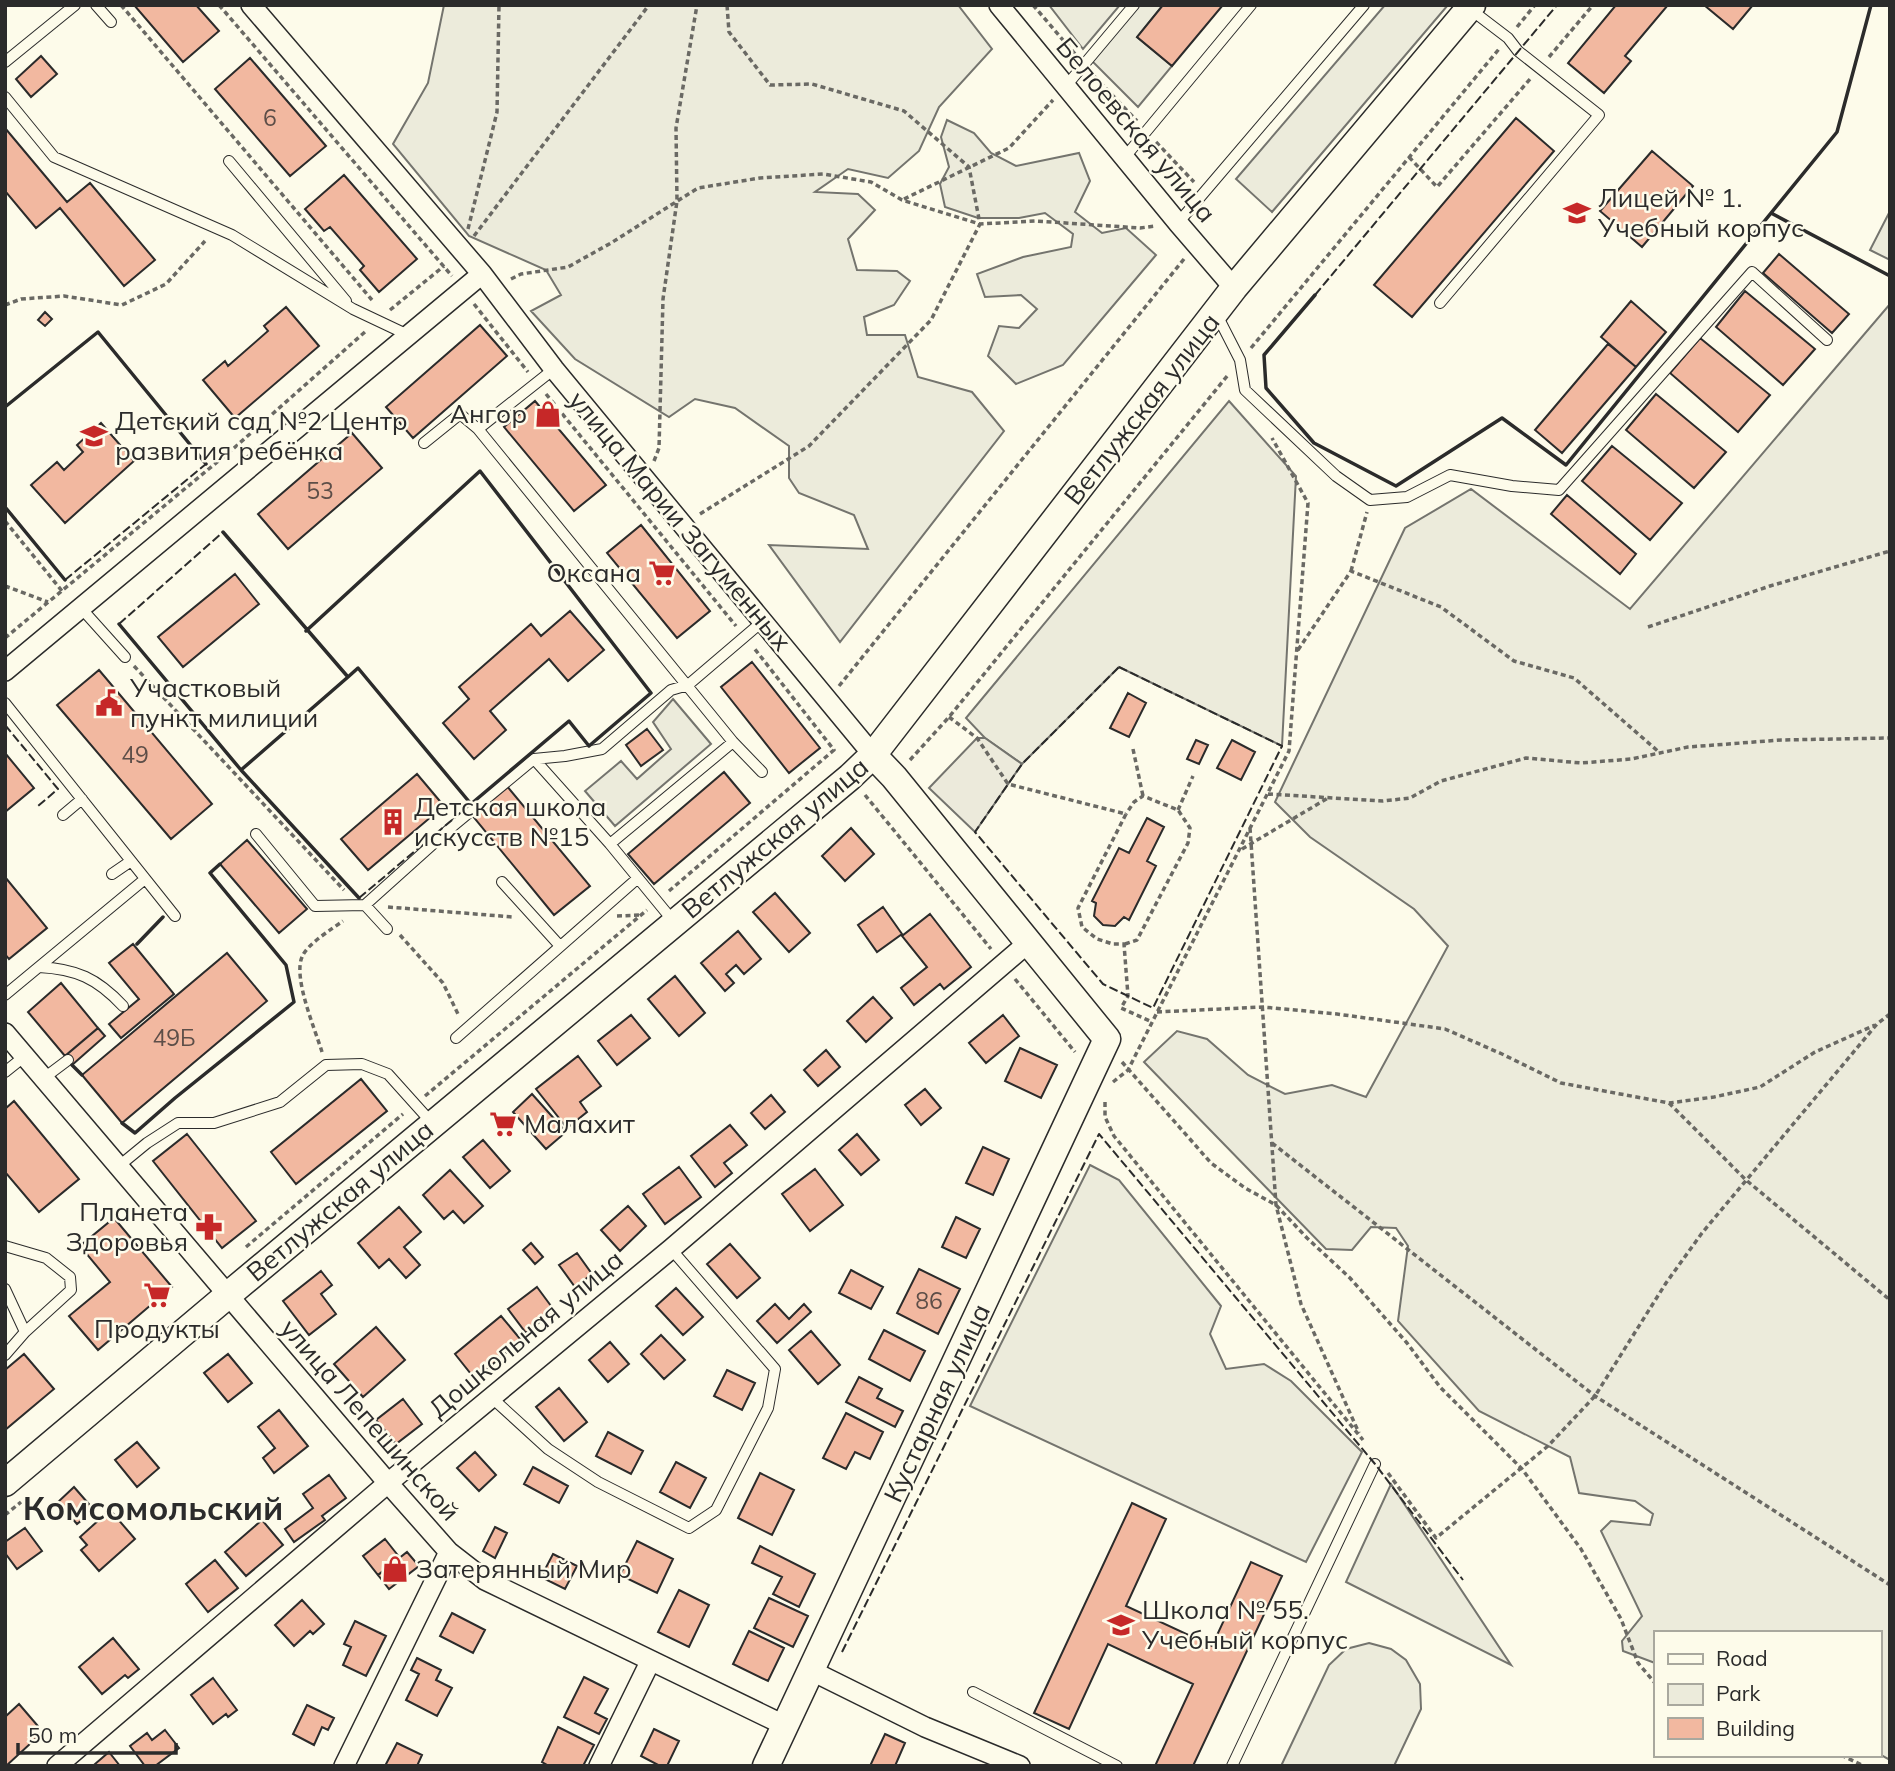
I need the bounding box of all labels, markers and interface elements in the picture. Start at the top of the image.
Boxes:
street label: Белоевская улица [1049,31,1223,229]
house number: 6 [263,103,277,132]
place label: Лицей № 1. Учебный корпус [1597,181,1804,244]
school or university icon: Лицей № 1. Учебный корпус [1562,198,1592,228]
street label: Ветлужская улица [1057,306,1227,511]
street label: улица Марии Загуменных [562,384,799,657]
place label: Ангор [450,397,527,430]
shop icon: Ангор [533,399,563,429]
place label: Детский сад №2 Центр развития ребёнка [115,404,408,467]
school or university icon: Детский сад №2 Центр развития ребёнка [79,421,109,451]
house number: 53 [306,476,334,505]
place label: Оксана [547,556,641,589]
supermarket icon: Оксана [647,558,677,588]
place label: Участковый пункт милиции [129,671,318,734]
public building icon: Участковый пункт милиции [94,688,124,718]
house number: 49 [121,740,149,769]
street label: Ветлужская улица [674,750,875,925]
place label: Детская школа искусств №15 [414,790,606,853]
building icon: Детская школа искусств №15 [378,807,408,837]
house number: 49Б [152,1023,196,1052]
place label: Малахит [524,1107,635,1140]
supermarket icon: Малахит [488,1109,518,1139]
street label: Ветлужская улица [239,1113,440,1288]
place label: Планета Здоровья [66,1195,188,1258]
pharmacy icon: Планета Здоровья [194,1212,224,1242]
street label: Дошкольная улица [422,1243,630,1425]
supermarket icon: Продукты [142,1280,172,1310]
house number: 86 [915,1286,943,1315]
street label: Кустарная улица [876,1298,997,1507]
place label: Продукты [94,1312,220,1345]
street label: улица Лепешинской [274,1312,467,1527]
district label: Комсомольский [23,1487,283,1528]
place label: Затерянный Мир [416,1552,632,1585]
shop icon: Затерянный Мир [380,1554,410,1584]
place label: Школа № 55. Учебный корпус [1141,1593,1348,1656]
school or university icon: Школа № 55. Учебный корпус [1106,1610,1136,1640]
legend [1654,1631,1881,1757]
text: Road [1716,1645,1767,1671]
text: Park [1716,1680,1760,1706]
scale bar [18,1712,175,1756]
text: Building [1716,1715,1795,1741]
text: 50 m [28,1722,77,1748]

